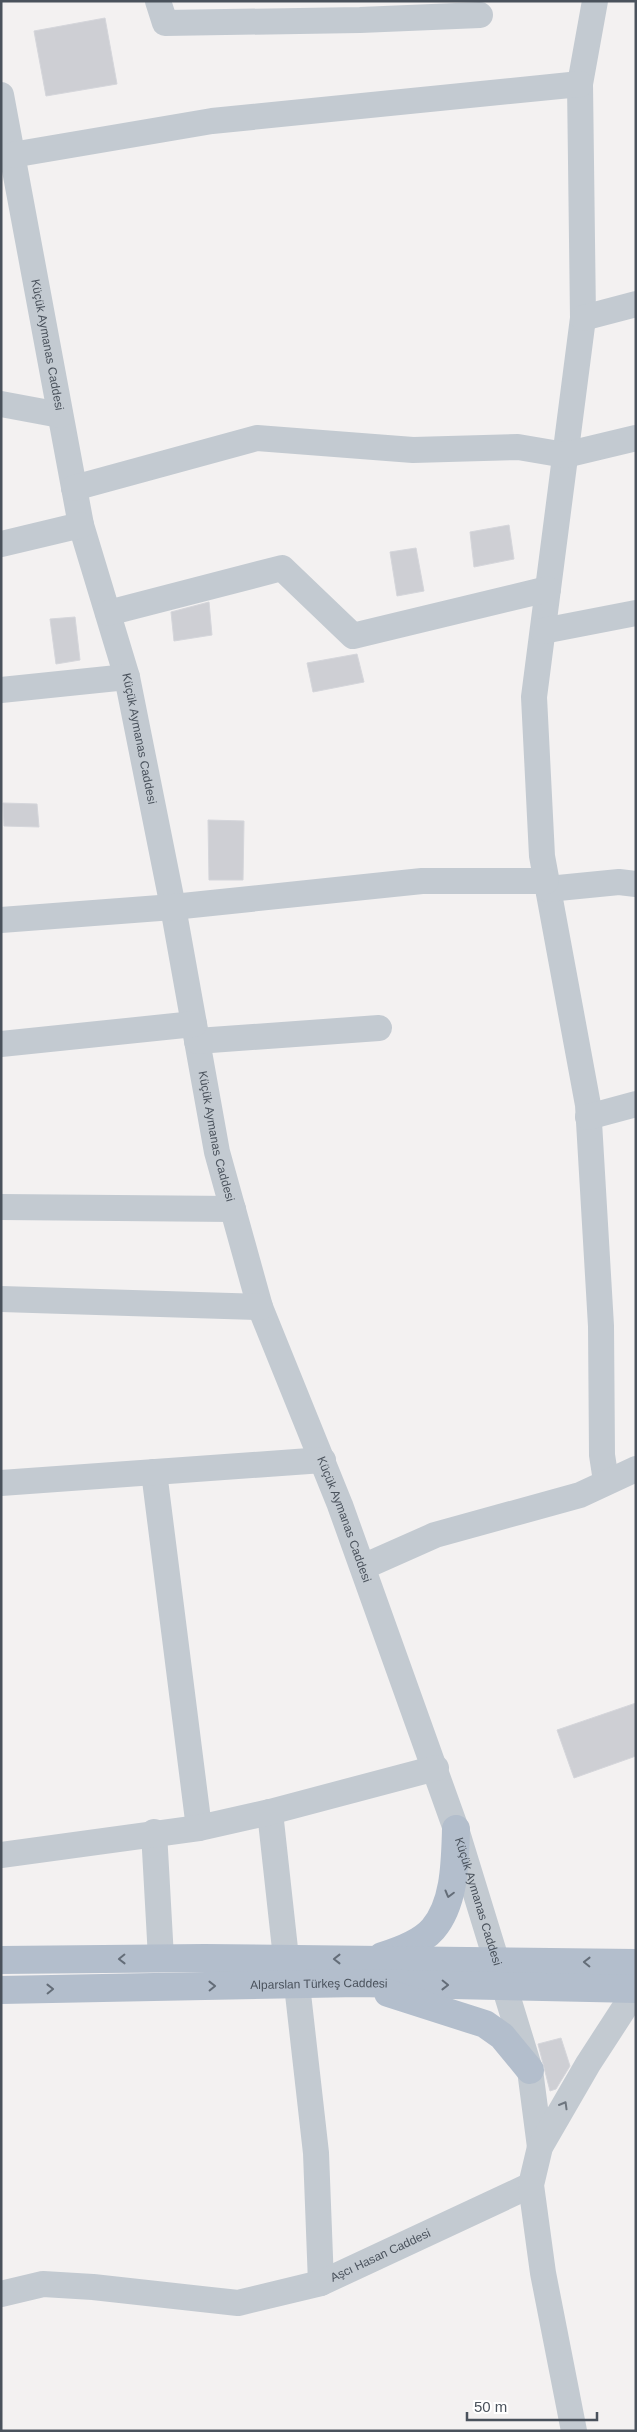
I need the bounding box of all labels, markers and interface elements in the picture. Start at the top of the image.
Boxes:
street label: Küçük Aymanas Caddesi [28,278,67,412]
street label: Küçük Aymanas Caddesi [119,672,159,805]
street label: Küçük Aymanas Caddesi [196,1070,237,1203]
street label: Küçük Aymanas Caddesi [314,1454,374,1584]
street label: Küçük Aymanas Caddesi [452,1836,505,1967]
one-way arrow [444,1890,455,1899]
one-way arrow [118,1953,126,1964]
one-way arrow [333,1954,340,1964]
one-way arrow [583,1957,590,1967]
street label: Alparslan Türkeş Caddesi [250,1976,388,1992]
one-way arrow [441,1980,449,1991]
one-way arrow [209,1981,217,1991]
one-way arrow [46,1984,54,1994]
one-way arrow [558,2101,568,2110]
street label: Aşcı Hasan Caddesi [328,2226,433,2285]
scale bar [467,2390,597,2422]
text: 50 m [474,2398,507,2415]

